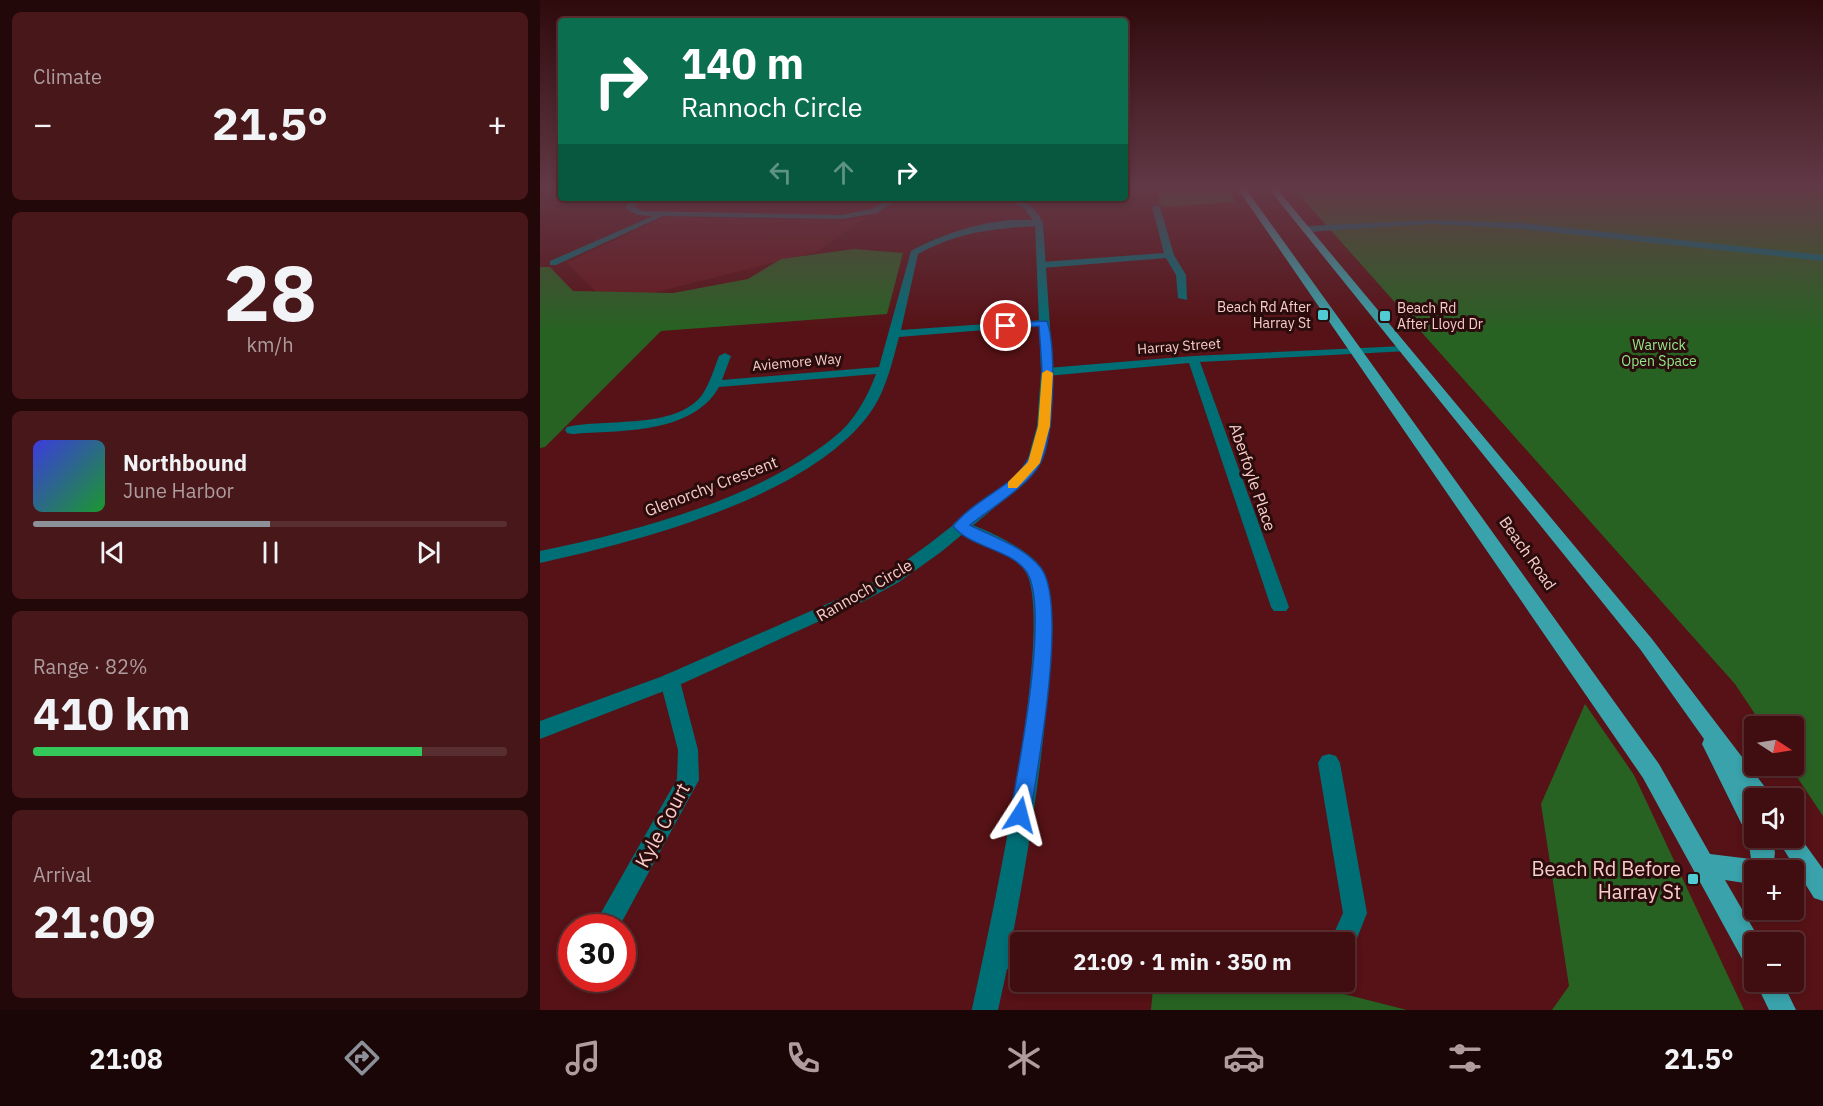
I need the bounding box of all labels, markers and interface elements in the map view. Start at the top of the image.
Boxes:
text: 140 m [681,36,804,91]
icon: right [582,42,660,120]
text: Climate [33,63,102,90]
text: Rannoch Circle [681,89,863,124]
text: 21.5° [212,94,328,152]
text: − [33,102,53,145]
text: + [487,102,507,145]
icon: left [764,156,797,189]
icon: ahead [827,156,860,189]
icon: right [890,156,923,189]
text: 28 [223,241,317,342]
place label: Beach Rd After Harray St [1217,298,1311,332]
place label: Beach Rd After Lloyd Dr [1397,299,1483,333]
pin [980,300,1031,351]
marker: Beach Rd After Harray St [1316,308,1330,322]
icon: arrive [989,309,1022,342]
marker: Beach Rd After Lloyd Dr [1378,309,1392,323]
text: km/h [246,331,294,358]
street label: Harray Street [1137,334,1221,358]
park label: Warwick Open Space [1621,336,1697,370]
street label: Aviemore Way [752,349,842,375]
street label: Aberfoyle Place [1225,421,1281,534]
text: Northbound [123,448,247,477]
street label: Glenorchy Crescent [642,451,780,521]
text: June Harbor [123,477,234,504]
street label: Beach Road [1495,512,1561,594]
icon: previous [96,536,129,569]
icon: pause [254,536,287,569]
icon: next [412,536,445,569]
street label: Rannoch Circle [812,554,916,626]
text: Range · 82% [33,653,148,680]
text: 410 km [33,684,191,742]
north arrow [1744,716,1804,776]
map controls [1744,716,1804,992]
street label: Kyle Court [628,778,696,872]
position arrow [988,783,1052,847]
button: sound [1744,788,1804,848]
place label: Beach Rd Before Harray St [1531,855,1681,905]
button: + [1744,860,1804,920]
text: Arrival [33,861,91,888]
marker: Beach Rd Before Harray St [1686,872,1700,886]
text: 21:09 [33,892,156,950]
speed limit sign: 30 [558,914,636,992]
button: − [1744,932,1804,992]
text: 21:09 · 1 min · 350 m [1073,947,1292,976]
icon: directions [341,1037,383,1079]
icon: music [562,1037,604,1079]
icon: phone [782,1037,824,1079]
icon: climate [1003,1037,1045,1079]
icon: car [1223,1037,1265,1079]
icon: filters [1444,1037,1486,1079]
text: 21:08 [89,1041,163,1076]
text: 21.5° [1664,1041,1734,1076]

